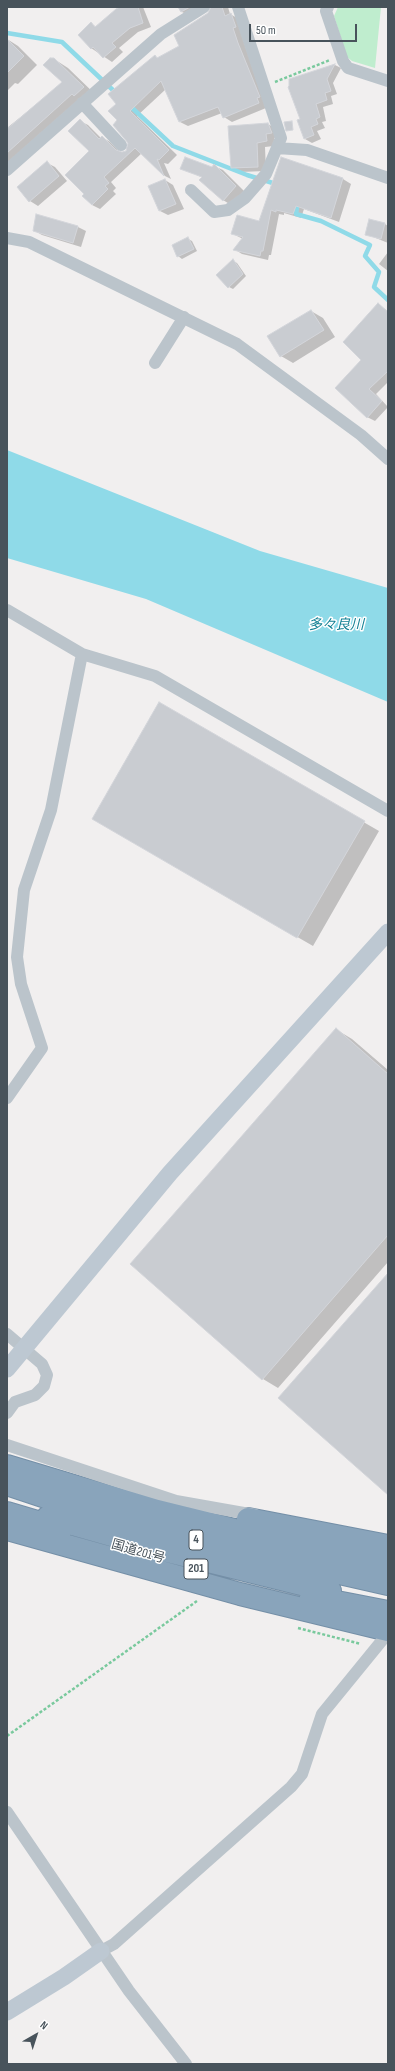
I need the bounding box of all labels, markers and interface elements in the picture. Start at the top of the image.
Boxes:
scale bar [251,16,359,42]
text: 50 m [256,23,276,38]
water label: 多々良川 [308,617,364,633]
road number: 4 [189,1530,203,1550]
street label: 国道201号 [110,1537,166,1567]
road number: 201 [184,1559,208,1579]
north arrow [16,2015,56,2055]
text: N [37,2018,50,2032]

